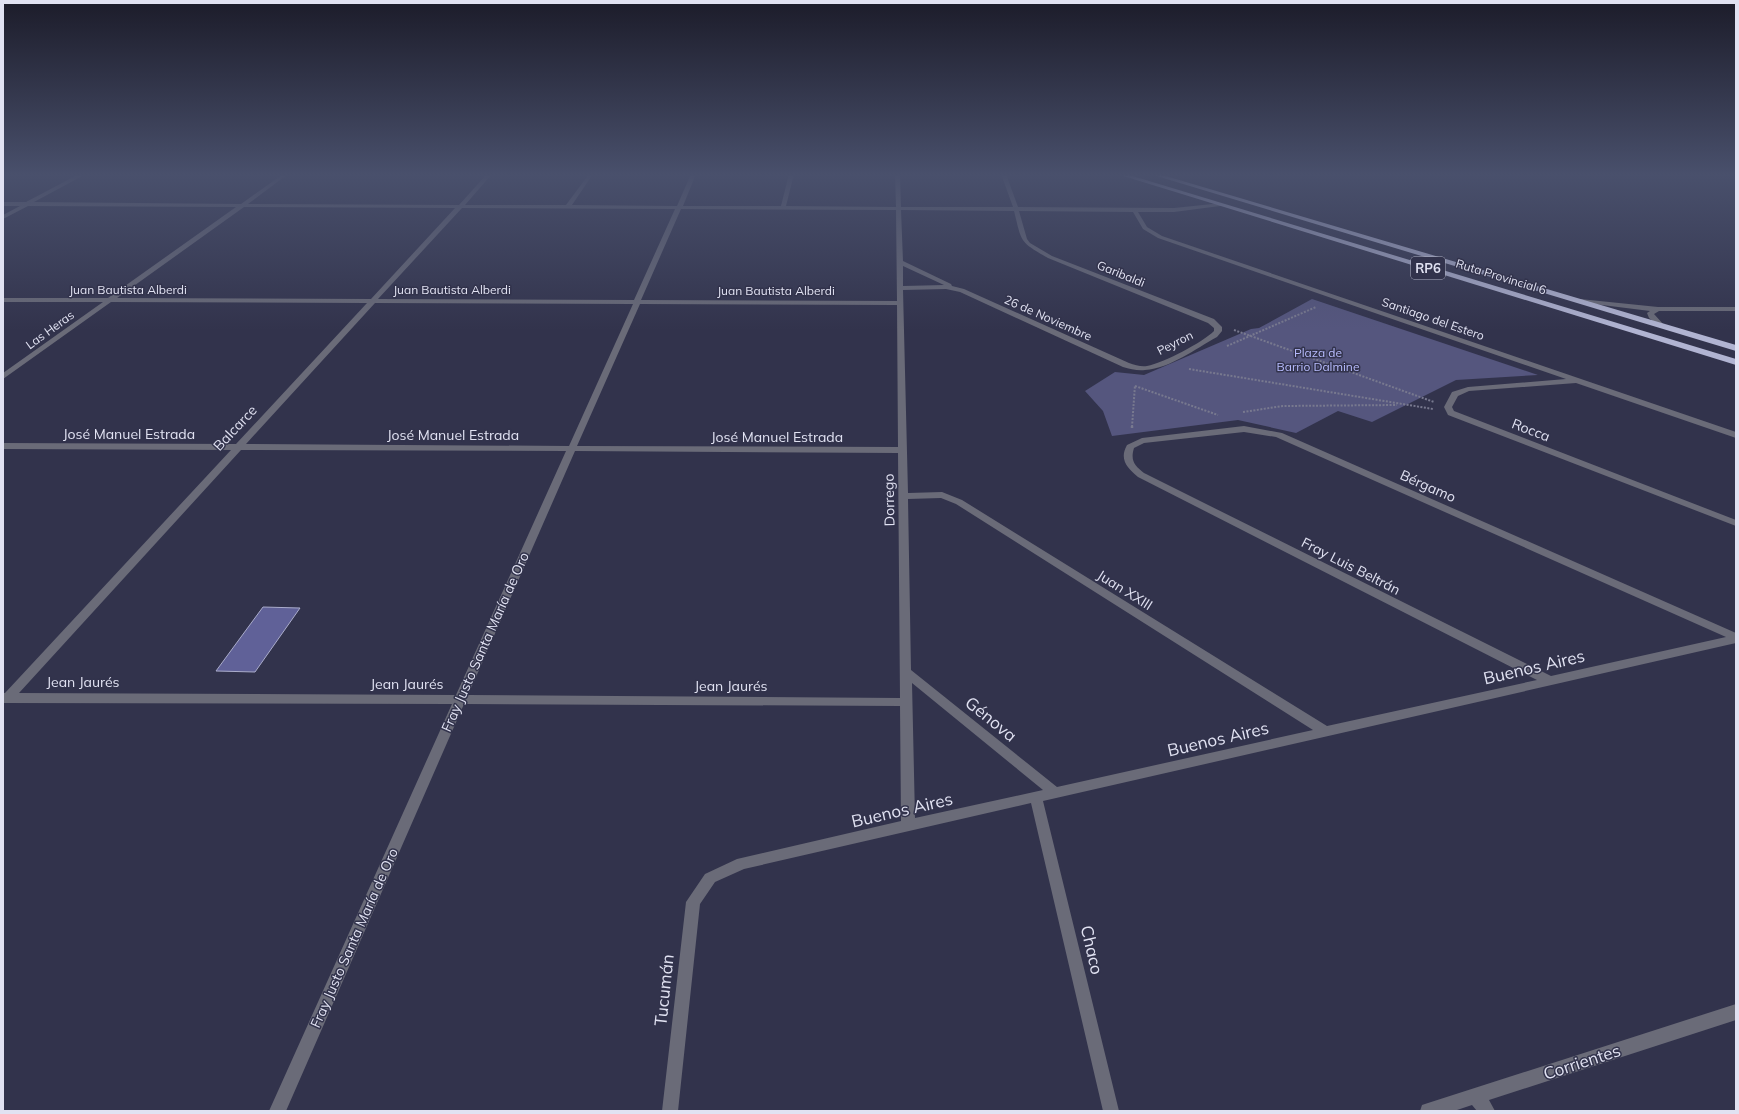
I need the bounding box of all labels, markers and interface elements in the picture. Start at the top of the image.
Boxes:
street label: Ruta Provincial 6 [1454,256,1548,297]
street label: Garibaldi [1095,257,1148,290]
road number: RP6 [1411,257,1445,279]
street label: Juan Bautista Alberdi [69,282,187,297]
street label: Juan Bautista Alberdi [393,282,511,297]
street label: Juan Bautista Alberdi [717,283,835,298]
street label: 26 de Noviembre [1002,291,1094,344]
street label: Santiago del Estero [1380,294,1487,343]
street label: Las Heras [23,307,77,352]
street label: Peyron [1154,327,1195,358]
park label: Plaza de Barrio Dalmine [1277,345,1359,374]
street label: Balcarce [209,401,261,455]
street label: Rocca [1509,415,1553,445]
street label: José Manuel Estrada [63,425,195,443]
street label: José Manuel Estrada [387,426,519,444]
street label: José Manuel Estrada [711,428,843,446]
street label: Bérgamo [1397,466,1459,506]
street label: Dorrego [880,474,898,526]
street label: Fray Luis Beltrán [1298,533,1404,599]
street label: Fray Justo Santa María de Oro [437,549,533,735]
street label: Juan XXIII [1094,566,1156,614]
street label: Buenos Aires [1481,645,1587,688]
street label: Jean Jaurés [46,673,120,691]
street label: Jean Jaurés [370,675,444,693]
street label: Jean Jaurés [694,677,768,695]
street label: Génova [961,691,1021,746]
street label: Buenos Aires [1165,717,1271,760]
street label: Buenos Aires [849,788,955,831]
street label: Fray Justo Santa María de Oro [306,845,402,1031]
street label: Chaco [1077,923,1108,976]
street label: Tucumán [649,953,678,1027]
street label: Corrientes [1541,1039,1623,1084]

